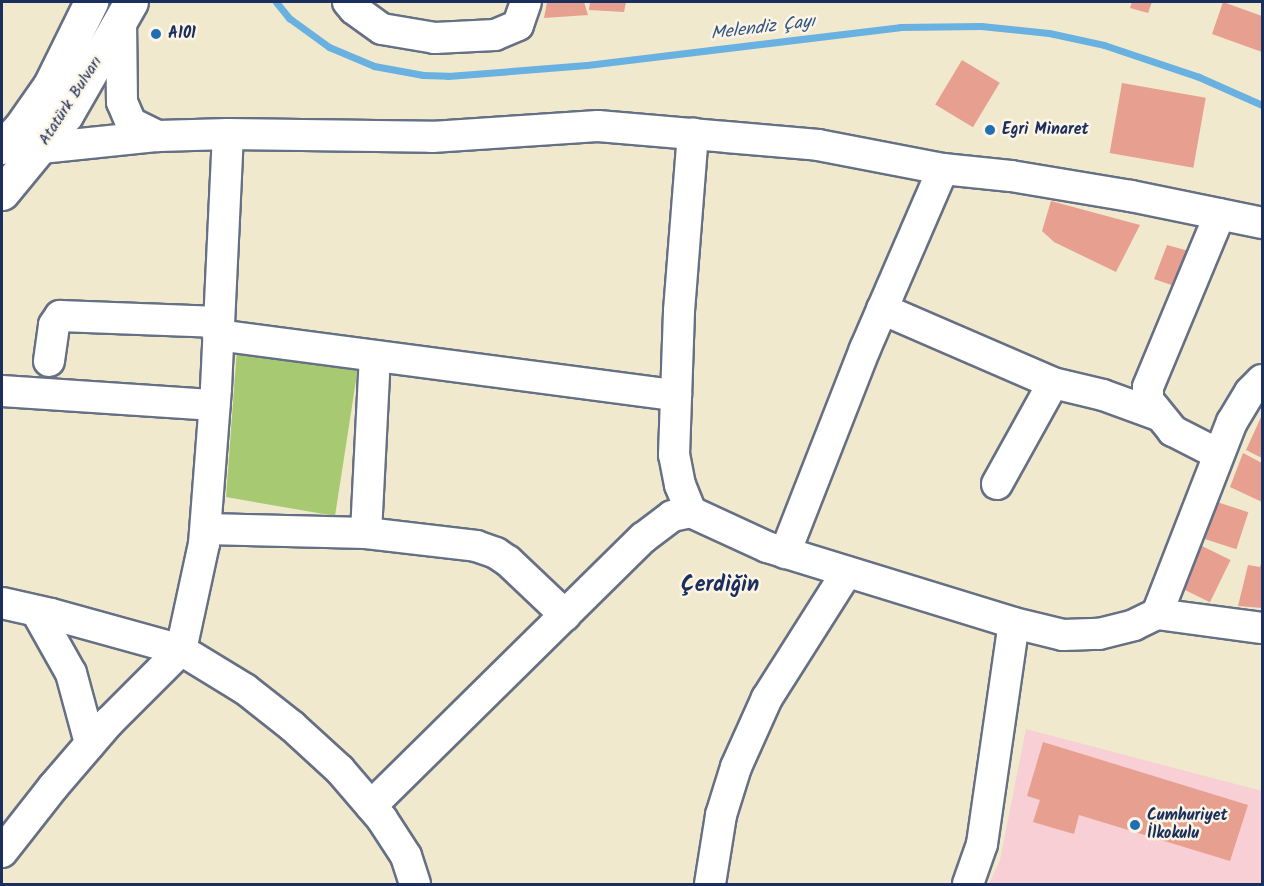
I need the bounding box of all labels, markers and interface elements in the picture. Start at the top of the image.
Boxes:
water label: Melendiz Çayı [709,12,817,46]
place label: A101 [168,24,196,44]
marker: A101 [149,27,163,41]
street label: Atatürk Bulvarı [35,53,107,149]
place label: Egri Minaret [1002,120,1089,140]
marker: Egri Minaret [983,123,997,137]
district label: Çerdiğin [681,573,759,599]
place label: Cumhuriyet İlkokulu [1147,806,1228,844]
marker: Cumhuriyet İlkokulu [1128,818,1142,832]

